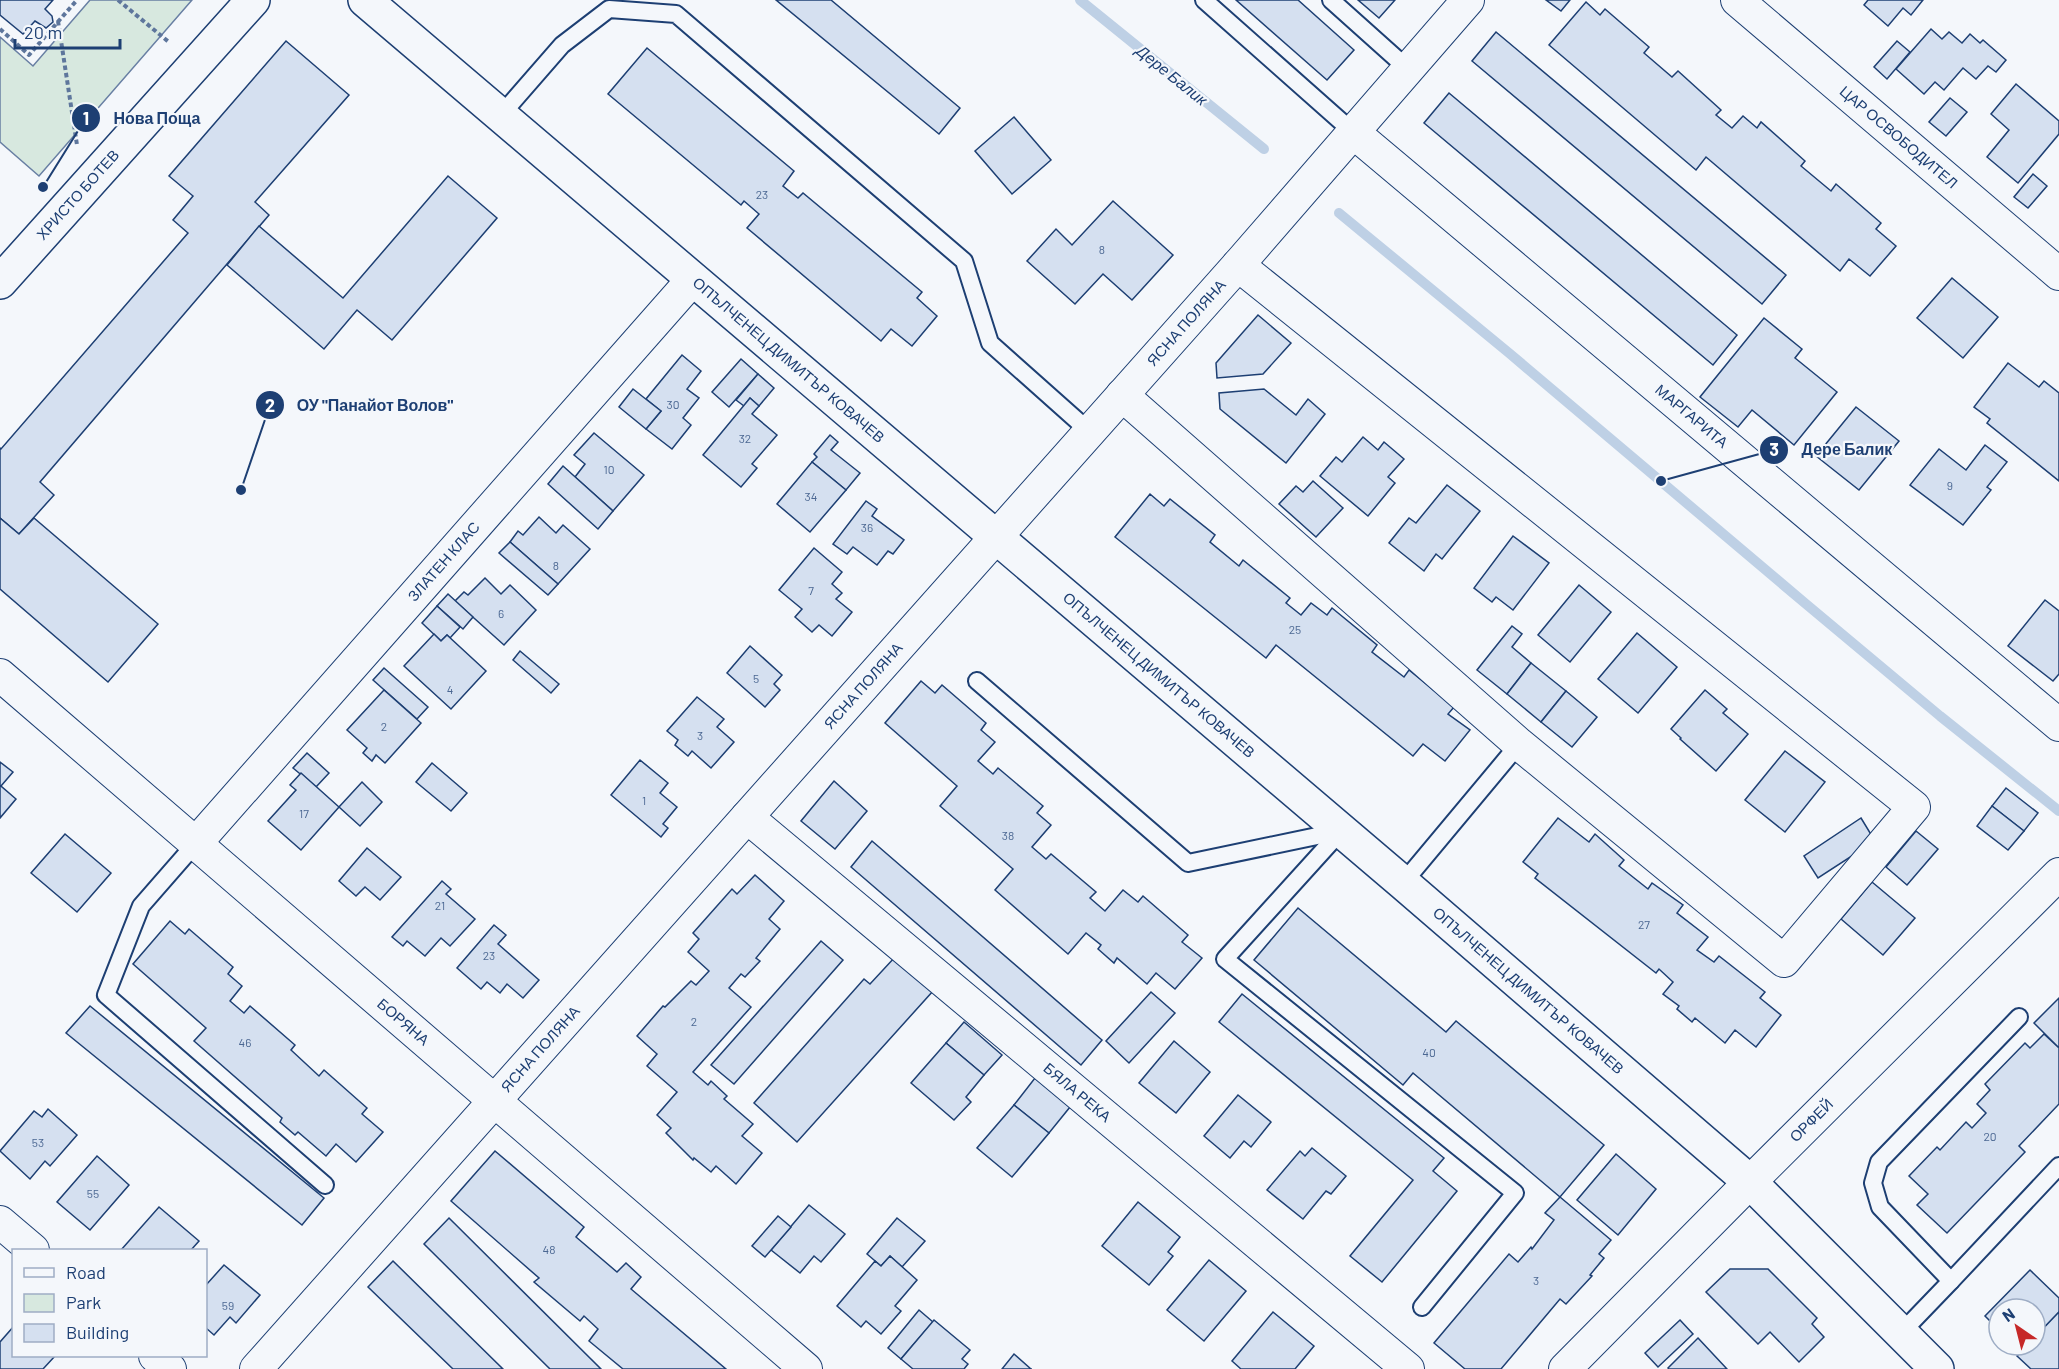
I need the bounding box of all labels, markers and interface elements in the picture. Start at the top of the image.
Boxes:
scale bar [15,12,120,50]
text: 20 m [24,21,62,43]
water label: Дере Балик [1131,39,1213,110]
street label: ЦАР ОСВОБОДИТЕЛ [1837,82,1962,192]
callout: Нова Поща [71,101,212,135]
text: 1 [83,107,89,129]
text: Нова Поща [114,108,201,127]
street label: ХРИСТО БОТЕВ [32,145,122,243]
house number: 23 [756,187,768,201]
house number: 8 [1099,242,1105,256]
street label: ОПЪЛЧЕНЕЦ ДИМИТЪР КОВАЧЕВ [690,273,889,446]
street label: ЯСНА ПОЛЯНА [1143,275,1229,369]
street label: МАРГАРИТА [1652,380,1732,451]
callout: ОУ "Панайот Волов" [255,388,465,422]
text: 2 [265,394,275,416]
text: ОУ "Панайот Волов" [297,395,453,414]
house number: 30 [667,397,679,411]
house number: 32 [739,431,751,445]
callout: Дере Балик [1759,433,1904,467]
text: 3 [1769,438,1779,460]
text: Дере Балик [1802,439,1893,458]
house number: 10 [604,462,614,476]
house number: 9 [1947,478,1953,492]
house number: 34 [805,489,817,503]
street label: ЗЛАТЕН КЛАС [403,517,483,604]
house number: 36 [861,520,873,534]
house number: 8 [553,558,559,572]
house number: 7 [808,583,814,597]
street label: ОПЪЛЧЕНЕЦ ДИМИТЪР КОВАЧЕВ [1060,588,1259,761]
house number: 6 [498,606,504,620]
house number: 25 [1289,622,1301,636]
street label: ЯСНА ПОЛЯНА [820,639,906,732]
house number: 5 [753,671,759,685]
house number: 4 [447,682,453,696]
house number: 2 [381,719,387,733]
house number: 3 [697,728,703,742]
house number: 1 [642,793,646,807]
house number: 17 [299,806,309,820]
house number: 38 [1002,828,1014,842]
house number: 21 [435,898,445,912]
street label: ОПЪЛЧЕНЕЦ ДИМИТЪР КОВАЧЕВ [1430,903,1628,1077]
house number: 27 [1638,917,1650,931]
house number: 23 [483,948,495,962]
street label: БОРЯНА [374,994,433,1049]
street label: ЯСНА ПОЛЯНА [497,1002,583,1095]
house number: 2 [691,1014,697,1028]
house number: 46 [239,1035,251,1049]
house number: 40 [1422,1045,1436,1059]
street label: БЯЛА РЕКА [1040,1059,1115,1125]
street label: ОРФЕЙ [1786,1095,1836,1145]
house number: 20 [1983,1129,1997,1143]
house number: 53 [32,1135,44,1149]
house number: 55 [87,1186,99,1200]
house number: 48 [543,1242,555,1256]
legend [12,1249,207,1357]
text: Road [66,1261,106,1283]
house number: 3 [1533,1273,1539,1287]
text: Park [66,1291,101,1313]
north arrow [1987,1297,2047,1357]
house number: 59 [222,1298,234,1312]
text: N [1998,1303,2018,1325]
text: Building [66,1321,129,1343]

